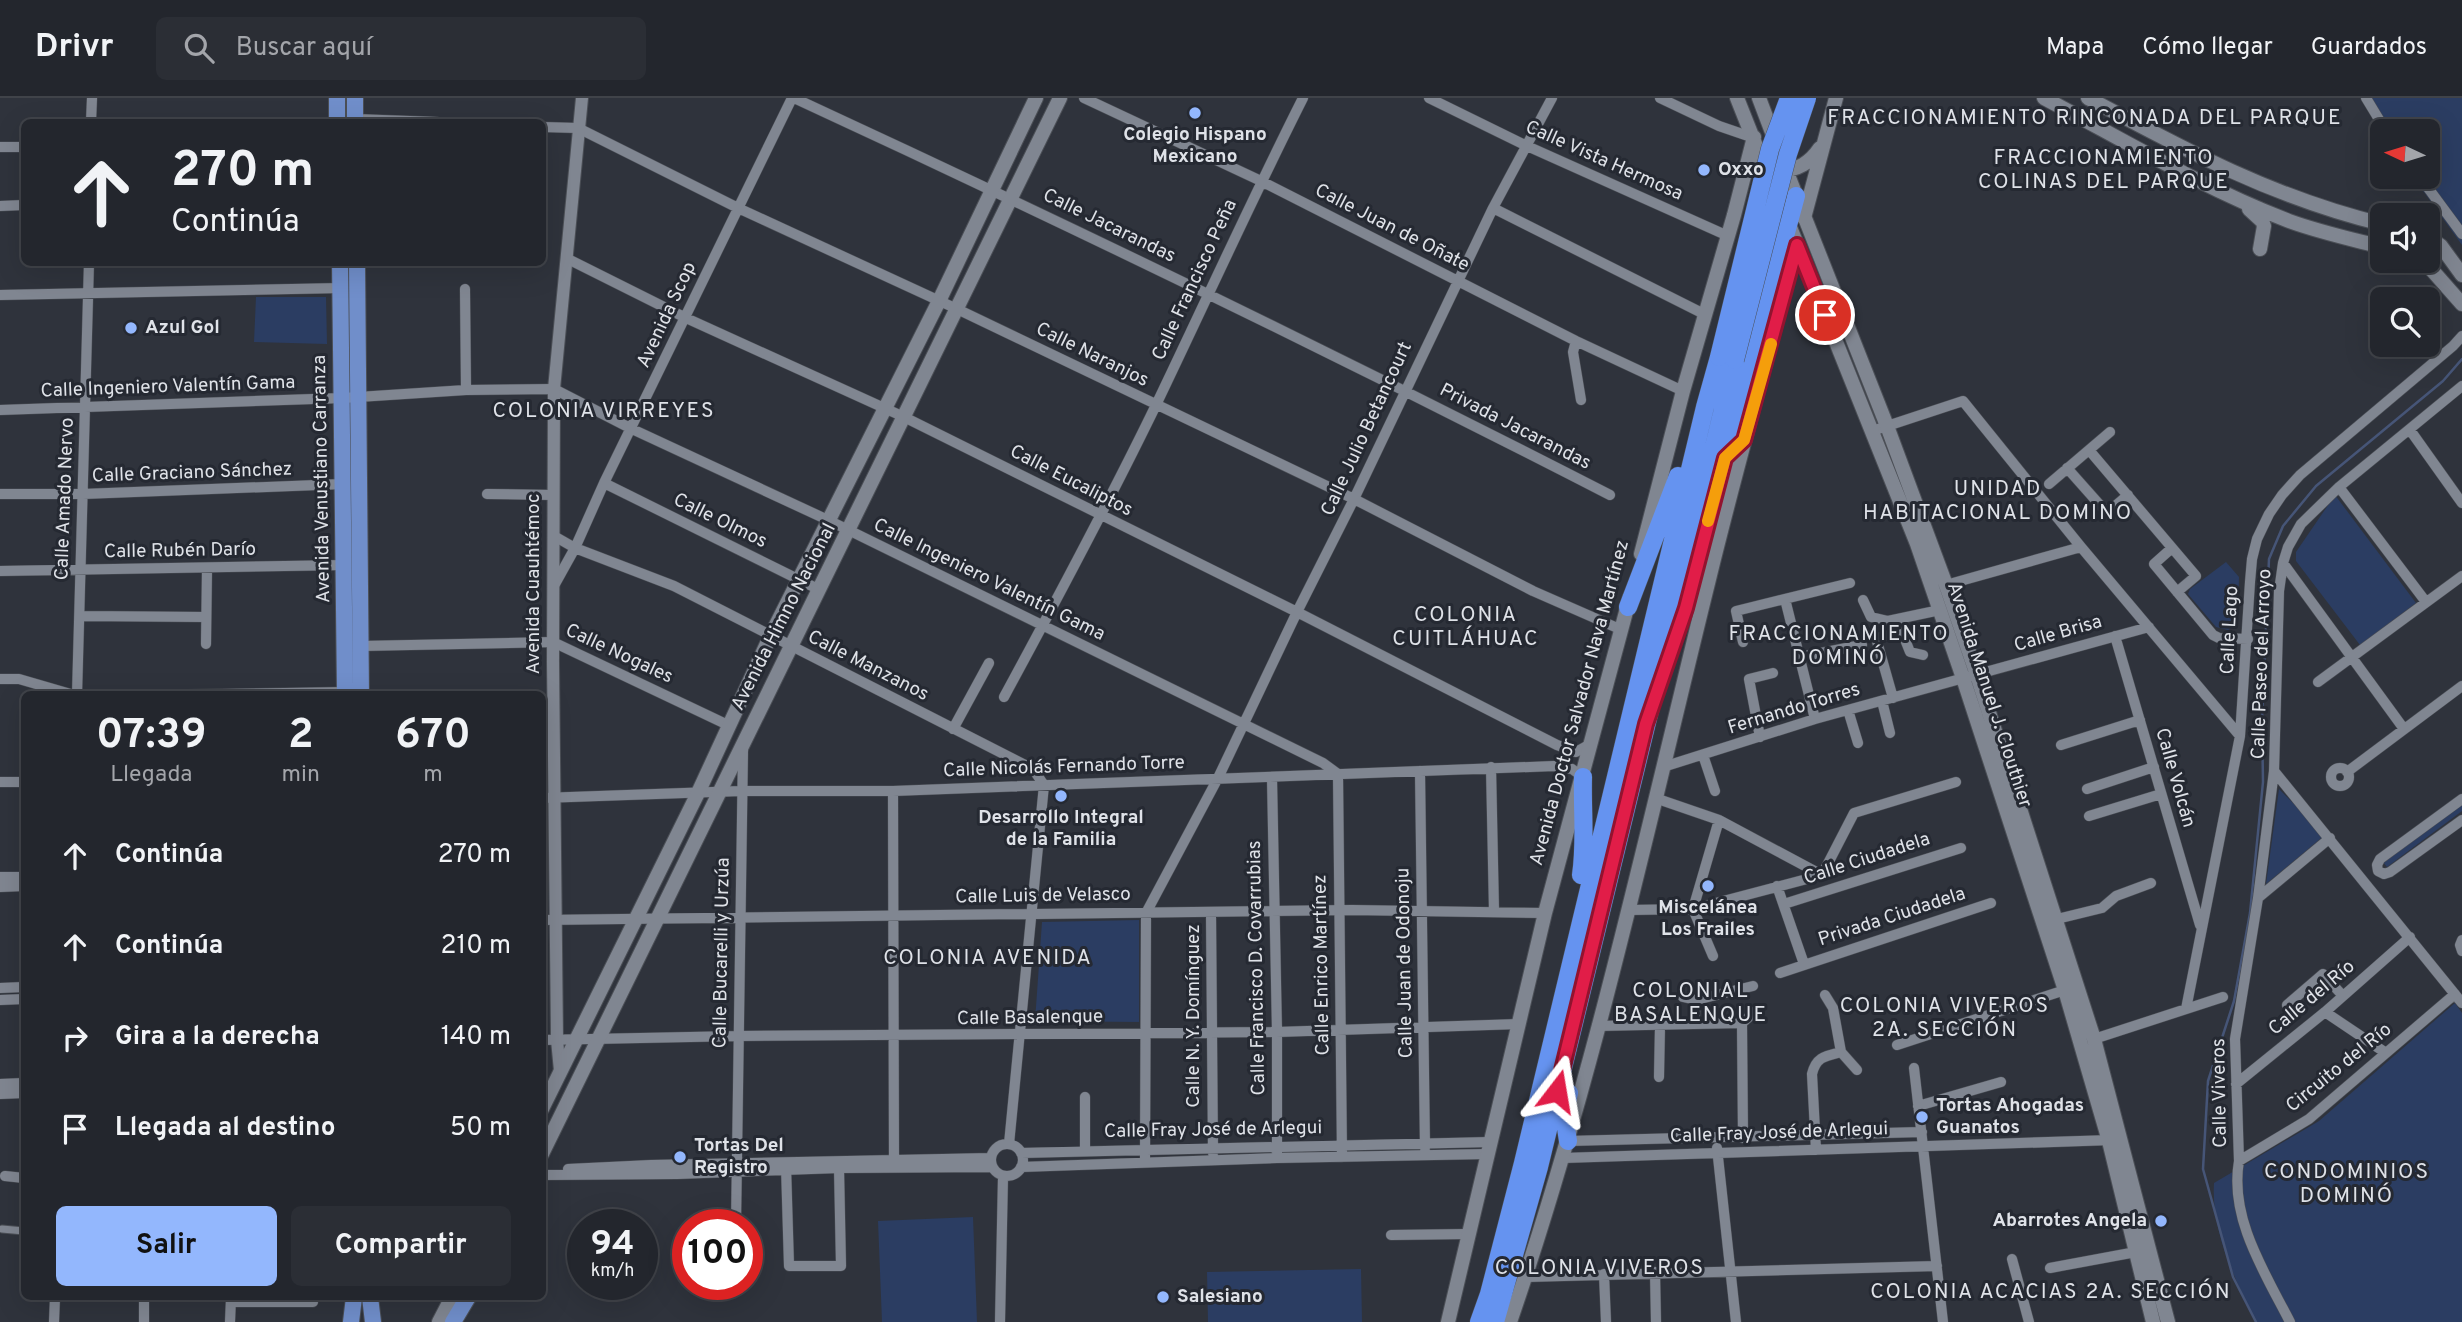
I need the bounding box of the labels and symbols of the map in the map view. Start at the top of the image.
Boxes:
marker: Colegio Hispano Mexicano [1187,105,1203,121]
district label: FRACCIONAMIENTO RINCONADA DEL PARQUE [1827,105,2343,132]
street label: Calle Vista Hermosa [1521,115,1687,207]
north arrow [2370,119,2440,189]
place label: Colegio Hispano Mexicano [1123,123,1267,169]
district label: FRACCIONAMIENTO COLINAS DEL PARQUE [1978,145,2230,196]
place label: Oxxo [1718,158,1764,182]
marker: Oxxo [1696,162,1712,178]
street label: Calle Juan de Oñate [1311,179,1473,277]
street label: Calle Jacarandas [1039,183,1179,269]
street label: Calle Francisco Peña [1147,195,1243,365]
street label: Avenida Scop [632,258,702,372]
pin [1795,285,1855,345]
place label: Azul Gol [145,316,220,340]
street label: Calle Naranjos [1032,317,1152,393]
marker: Azul Gol [123,320,139,336]
street label: Calle Julio Betancourt [1316,338,1418,520]
street label: Avenida Venustiano Carranza [308,355,336,603]
street label: Calle Ingeniero Valentín Gama [40,371,296,403]
street label: Privada Jacarandas [1435,378,1595,476]
district label: COLONIA VIRREYES [493,398,715,425]
street label: Calle Amado Nervo [50,417,80,581]
street label: Calle Eucaliptos [1005,440,1137,522]
street label: Calle Graciano Sánchez [91,458,293,488]
district label: UNIDAD HABITACIONAL DOMINO [1863,476,2133,527]
street label: Calle Olmos [669,488,771,554]
street label: Avenida Cuauhtémoc [522,494,546,674]
street label: Calle Ingeniero Valentín Gama [869,513,1109,647]
street label: Avenida Himno Nacional [726,519,842,715]
street label: Calle Rubén Darío [104,538,256,564]
street label: Avenida Doctor Salvador Nava Martínez [1525,538,1635,868]
street label: Calle Paseo del Arroyo [2247,568,2277,760]
street label: Avenida Manuel J. Clouthier [1941,579,2037,811]
street label: Calle Lago [2216,585,2244,675]
district label: COLONIA CUITLÁHUAC [1392,602,1540,653]
street label: Calle Brisa [2011,610,2105,658]
street label: Calle Nogales [561,619,677,689]
district label: FRACCIONAMIENTO DOMINÓ [1728,621,1950,672]
street label: Calle Manzanos [803,625,933,707]
street label: Fernando Torres [1725,678,1863,740]
street label: Calle Volcán [2149,725,2201,831]
street label: Calle Nicolás Fernando Torre [943,751,1185,783]
marker: Desarrollo Integral de la Familia [1053,788,1069,804]
place label: Desarrollo Integral de la Familia [978,806,1144,852]
street label: Calle Ciudadela [1801,827,1933,891]
street label: Calle Francisco D. Covarrubias [1243,840,1271,1096]
street label: Calle Bucarelli y Urzúa [708,857,736,1049]
street label: Calle Juan de Odonoju [1391,867,1419,1059]
street label: Calle Enrico Martínez [1308,874,1336,1056]
marker: Miscelánea Los Frailes [1700,878,1716,894]
street label: Calle Luis de Velasco [955,882,1131,910]
street label: Privada Ciudadela [1815,882,1969,952]
place label: Miscelánea Los Frailes [1658,896,1758,942]
street label: Calle N. Y. Domínguez [1182,924,1206,1108]
district label: COLONIA AVENIDA [883,945,1093,972]
street label: Calle del Río [2264,955,2360,1041]
district label: COLONIAL BASALENQUE [1614,978,1768,1029]
district label: COLONIA VIVEROS 2A. SECCIÓN [1840,993,2050,1044]
street label: Calle Basalenque [957,1005,1103,1031]
street label: Circuito del Río [2281,1018,2397,1118]
street label: Calle Viveros [2207,1038,2233,1148]
position arrow [1520,1054,1594,1128]
place label: Tortas Ahogadas Guanatos [1936,1094,2084,1140]
marker: Tortas Ahogadas Guanatos [1914,1109,1930,1125]
street label: Calle Fray José de Arlegui [1104,1116,1322,1144]
street label: Calle Fray José de Arlegui [1669,1117,1889,1149]
place label: Tortas Del Registro [694,1134,784,1180]
marker: Tortas Del Registro [672,1149,688,1165]
district label: CONDOMINIOS DOMINÓ [2264,1159,2430,1210]
speed limit sign: 100 [672,1209,763,1300]
place label: Abarrotes Angela [1992,1209,2147,1233]
marker: Abarrotes Angela [2153,1213,2169,1229]
district label: COLONIA VIVEROS [1495,1255,1705,1282]
district label: COLONIA ACACIAS 2A. SECCIÓN [1870,1278,2232,1306]
place label: Salesiano [1177,1285,1263,1309]
marker: Salesiano [1155,1289,1171,1305]

